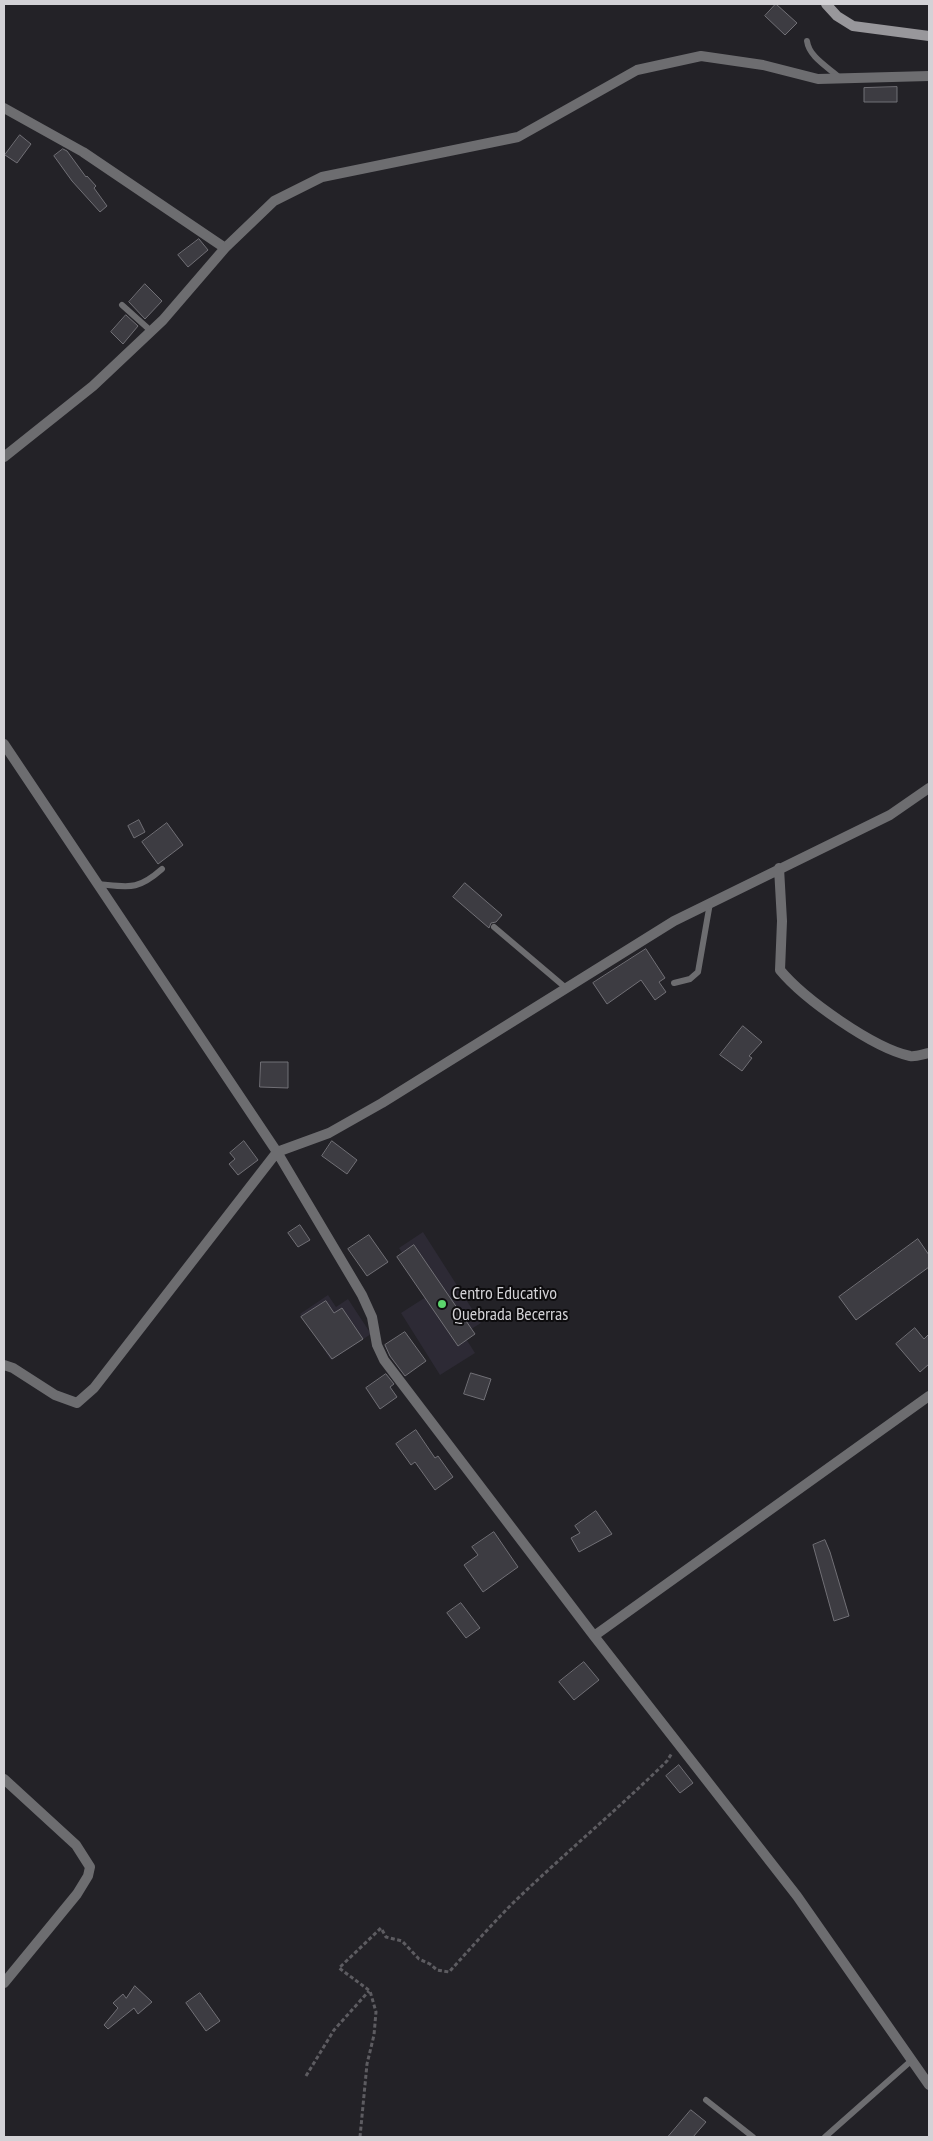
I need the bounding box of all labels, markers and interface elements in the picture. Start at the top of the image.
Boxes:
place label: Centro Educativo Quebrada Becerras [452,1283,568,1326]
marker: Centro Educativo Quebrada Becerras [436,1298,448,1310]

